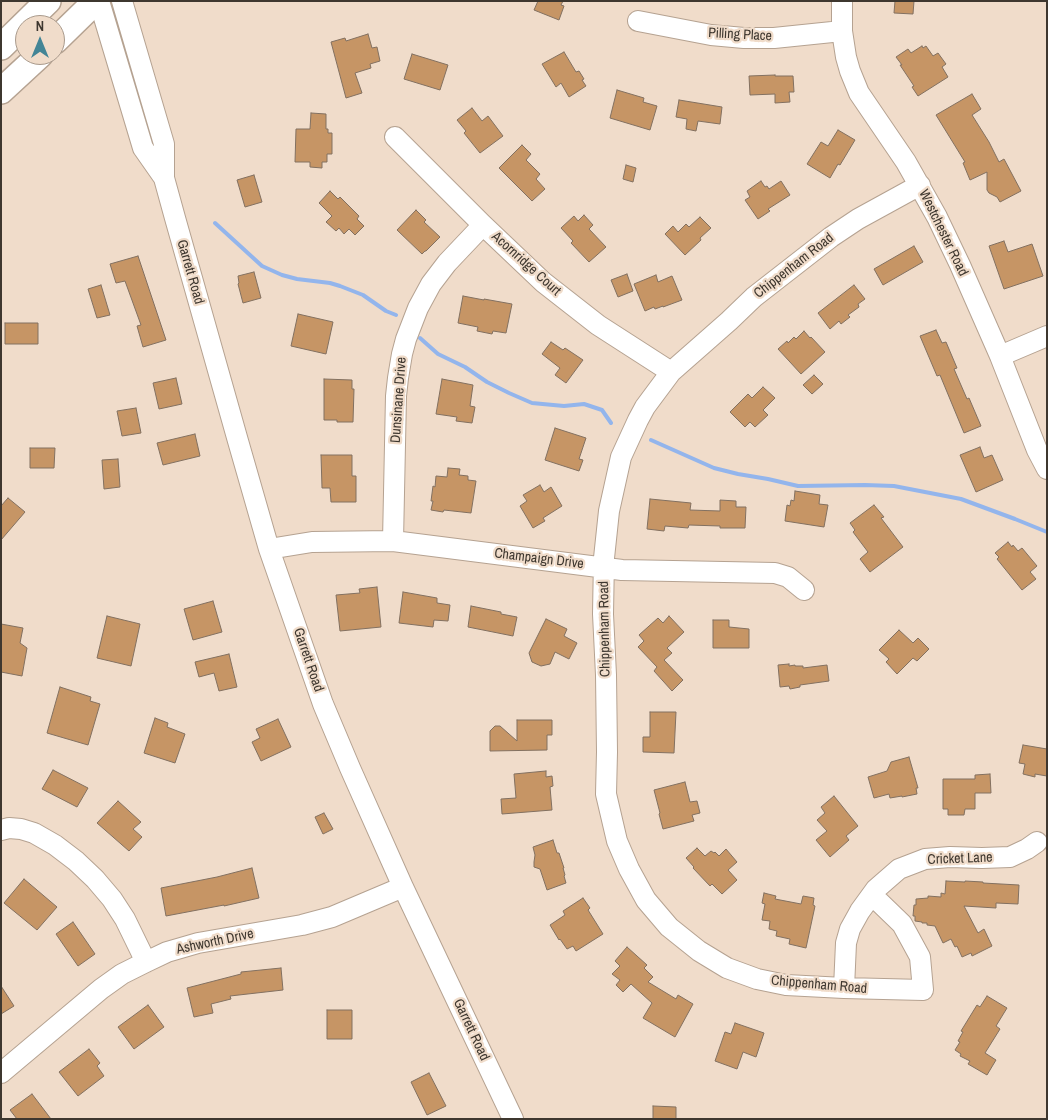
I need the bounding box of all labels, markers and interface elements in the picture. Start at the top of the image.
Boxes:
north arrow [15,15,65,65]
text: N [36,17,44,35]
street label: Pilling Place [708,25,772,45]
street label: Westchester Road [915,187,971,279]
street label: Acornridge Court [488,229,564,299]
street label: Chippenham Road [751,230,837,302]
street label: Garrett Road [173,238,207,306]
street label: Dunsinane Drive [388,356,410,444]
street label: Champaign Drive [493,545,585,573]
street label: Chippenham Road [596,581,614,677]
street label: Garrett Road [289,626,327,694]
street label: Cricket Lane [927,849,993,869]
street label: Ashworth Drive [175,926,255,958]
street label: Chippenham Road [770,972,868,998]
street label: Garrett Road [449,996,493,1064]

